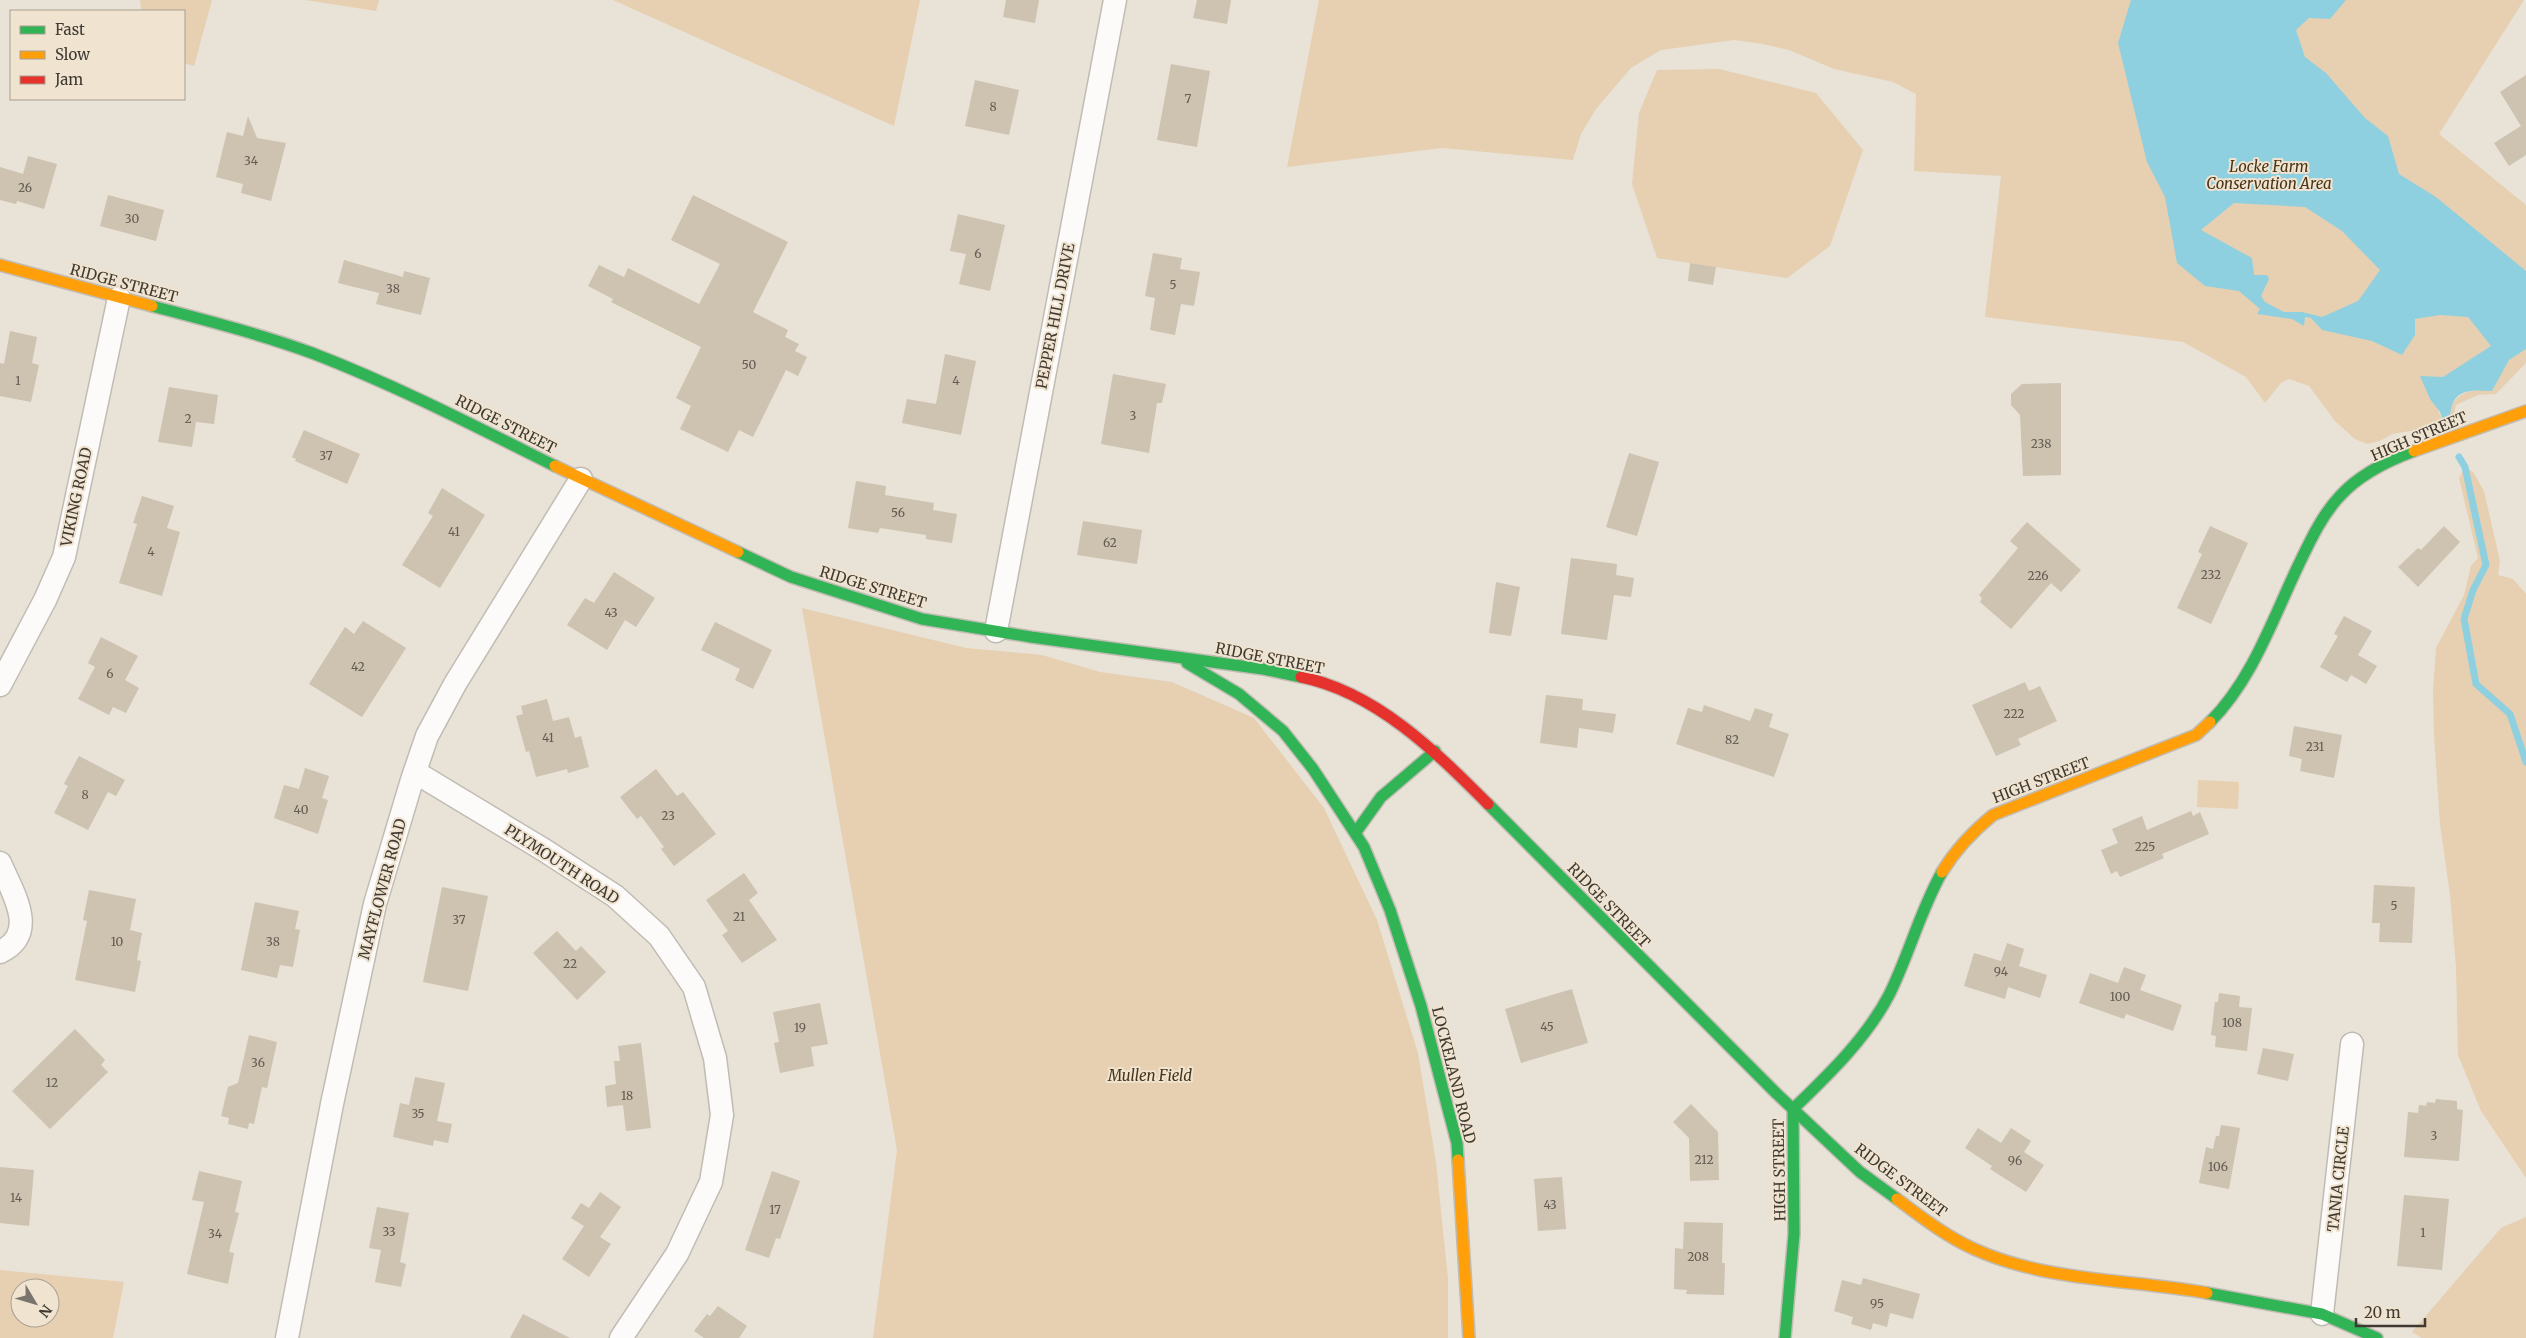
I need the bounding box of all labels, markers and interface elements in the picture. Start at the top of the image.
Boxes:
legend [10,10,185,100]
text: Fast [55,20,85,39]
text: Slow [55,45,90,64]
text: Jam [54,70,83,89]
house number: 7 [1185,91,1192,106]
house number: 8 [989,99,997,114]
house number: 34 [244,153,259,168]
park label: Locke Farm Conservation Area [2206,157,2332,193]
house number: 26 [18,180,32,195]
house number: 30 [125,211,139,226]
street label: PEPPER HILL DRIVE [1032,241,1079,390]
house number: 6 [974,246,982,261]
street label: RIDGE STREET [68,259,181,307]
house number: 5 [1169,277,1177,292]
house number: 38 [386,281,400,296]
house number: 50 [742,357,757,372]
house number: 1 [15,373,21,388]
house number: 4 [952,373,960,388]
street label: RIDGE STREET [452,390,560,458]
street label: HIGH STREET [2368,407,2471,465]
house number: 3 [1130,408,1137,423]
house number: 2 [184,411,192,426]
house number: 238 [2031,436,2051,451]
street label: VIKING ROAD [56,446,96,549]
house number: 37 [319,448,333,463]
house number: 56 [891,505,905,520]
house number: 41 [448,524,461,539]
house number: 62 [1103,535,1117,550]
house number: 4 [147,544,155,559]
street label: RIDGE STREET [817,562,929,612]
house number: 232 [2201,567,2221,582]
house number: 226 [2027,568,2049,583]
house number: 43 [604,605,618,620]
street label: RIDGE STREET [1214,638,1327,678]
house number: 42 [351,659,365,674]
house number: 6 [106,666,114,681]
house number: 222 [2004,706,2024,721]
house number: 41 [542,730,555,745]
house number: 82 [1725,732,1739,747]
house number: 231 [2306,739,2325,754]
street label: HIGH STREET [1990,753,2093,807]
house number: 8 [81,787,89,802]
house number: 40 [294,802,309,817]
house number: 23 [661,808,675,823]
street label: MAYFLOWER ROAD [354,816,410,962]
street label: PLYMOUTH ROAD [501,820,623,908]
house number: 225 [2135,839,2155,854]
street label: RIDGE STREET [1564,859,1655,952]
house number: 5 [2390,898,2398,913]
house number: 21 [733,909,746,924]
house number: 37 [452,912,466,927]
house number: 10 [111,934,124,949]
house number: 38 [266,934,280,949]
house number: 22 [563,956,577,971]
house number: 94 [1994,964,2009,979]
house number: 100 [2110,989,2130,1004]
street label: LOCKELAND ROAD [1428,1005,1480,1145]
house number: 108 [2222,1015,2242,1030]
house number: 45 [1540,1019,1554,1034]
house number: 19 [794,1020,806,1035]
house number: 36 [251,1055,265,1070]
park label: Mullen Field [1107,1066,1192,1085]
house number: 12 [46,1075,58,1090]
house number: 18 [621,1088,633,1103]
house number: 35 [411,1106,425,1121]
street label: HIGH STREET [1769,1118,1789,1222]
street label: TANIA CIRCLE [2323,1125,2353,1233]
house number: 3 [2431,1128,2438,1143]
street label: RIDGE STREET [1851,1139,1951,1221]
house number: 212 [1694,1152,1714,1167]
house number: 96 [2008,1153,2022,1168]
house number: 106 [2208,1159,2228,1174]
house number: 14 [10,1190,23,1205]
house number: 43 [1543,1197,1557,1212]
house number: 17 [769,1202,781,1217]
house number: 33 [382,1224,396,1239]
house number: 1 [2420,1225,2426,1240]
house number: 34 [208,1226,223,1241]
house number: 208 [1687,1249,1709,1264]
north arrow [10,1278,60,1328]
house number: 95 [1870,1296,1884,1311]
scale bar [2356,1296,2425,1328]
text: N [35,1301,56,1321]
text: 20 m [2364,1303,2401,1322]

